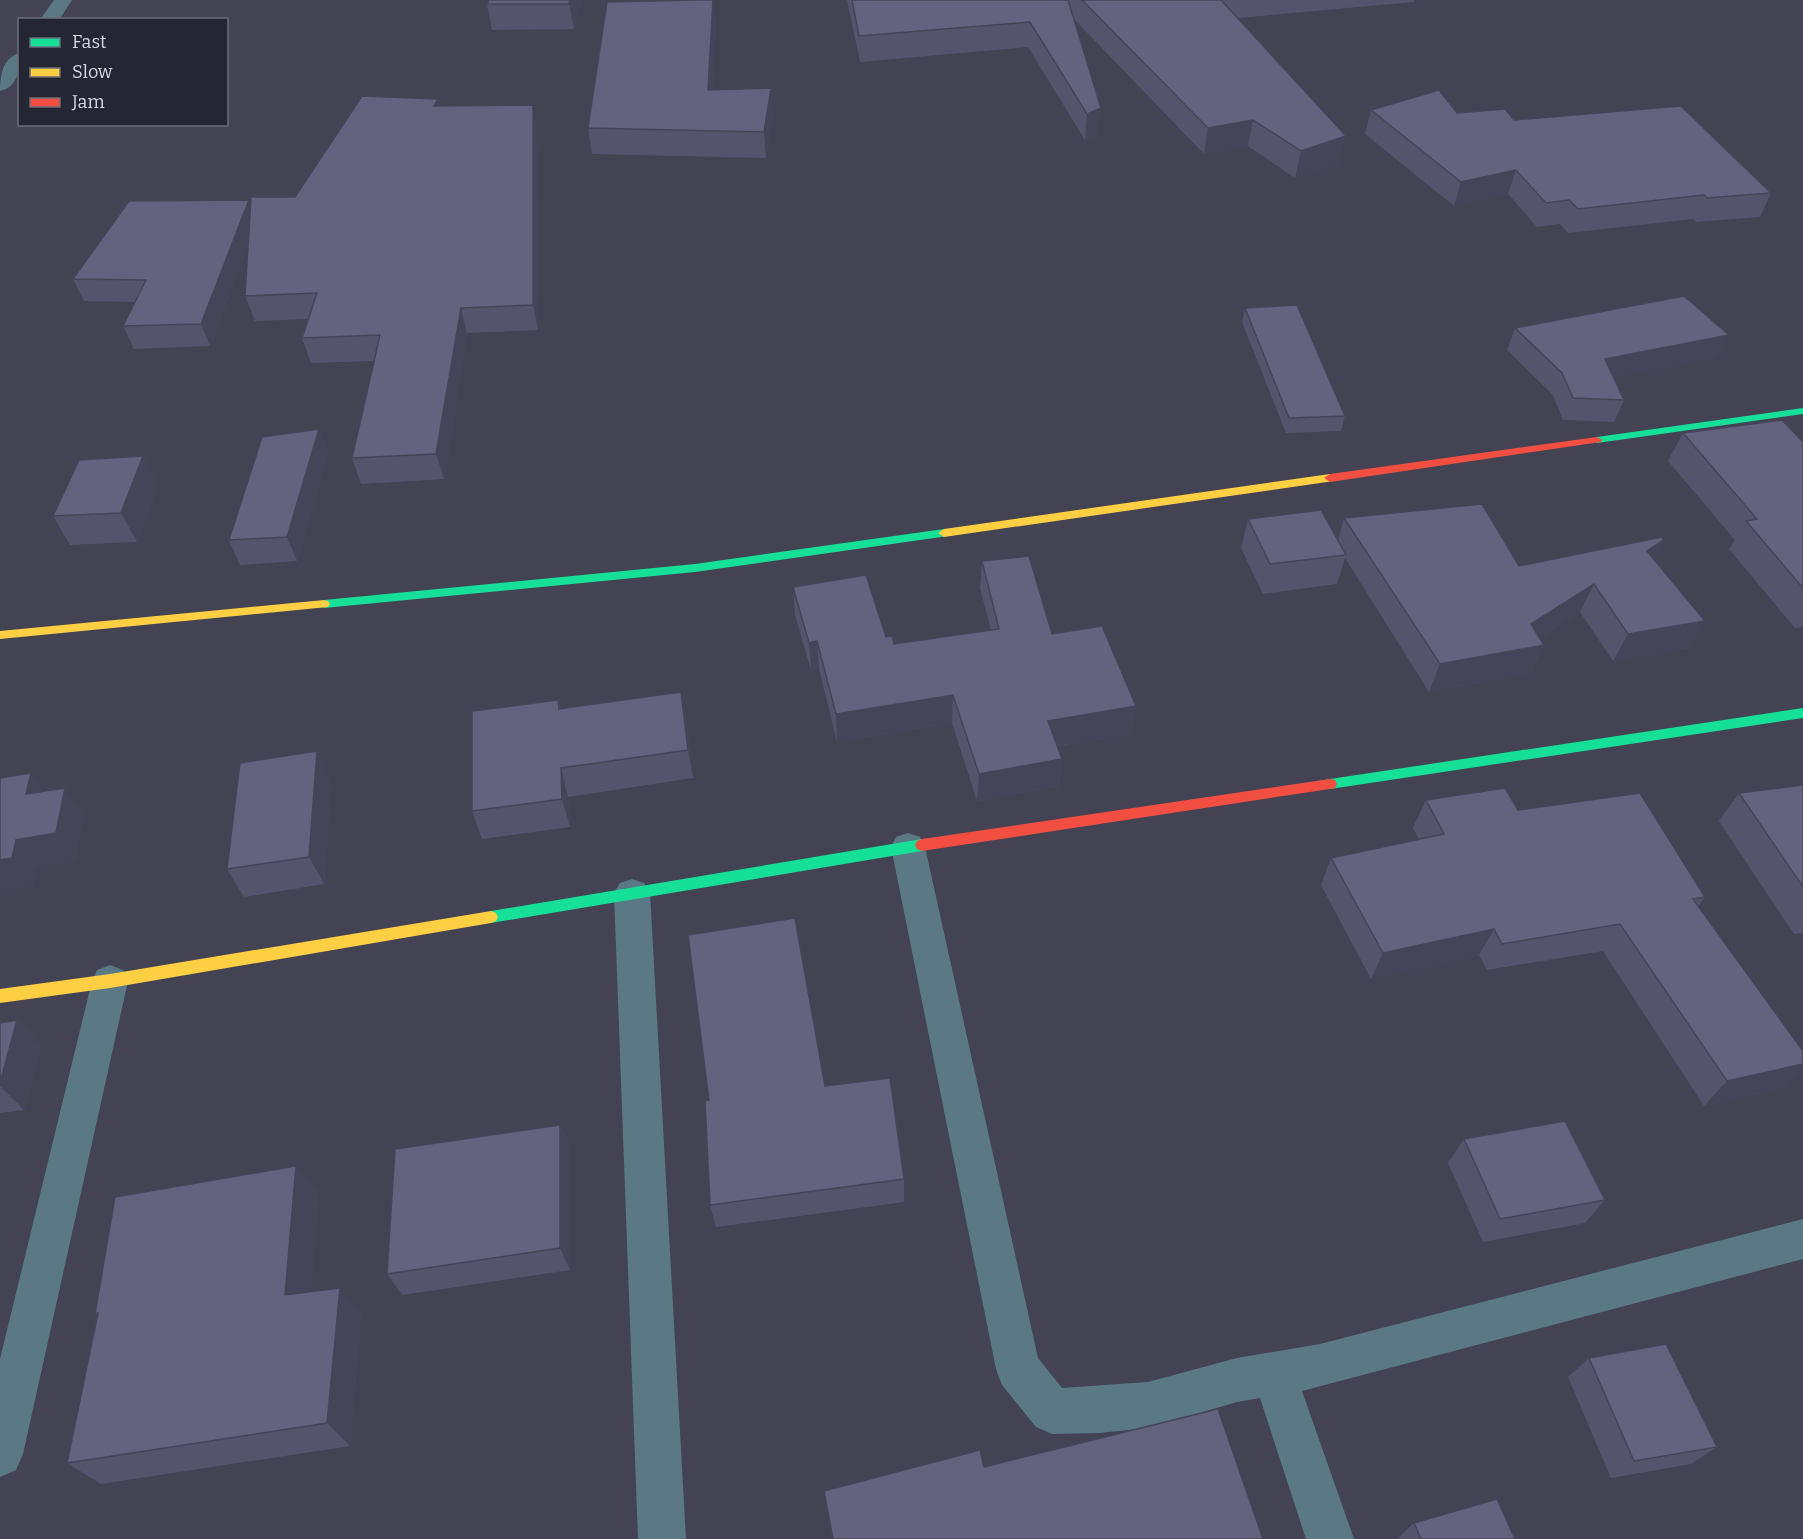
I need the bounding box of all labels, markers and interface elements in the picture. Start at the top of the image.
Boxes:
legend [18,18,228,126]
text: Fast [72,31,107,53]
text: Slow [72,61,113,83]
text: Jam [71,91,105,113]

